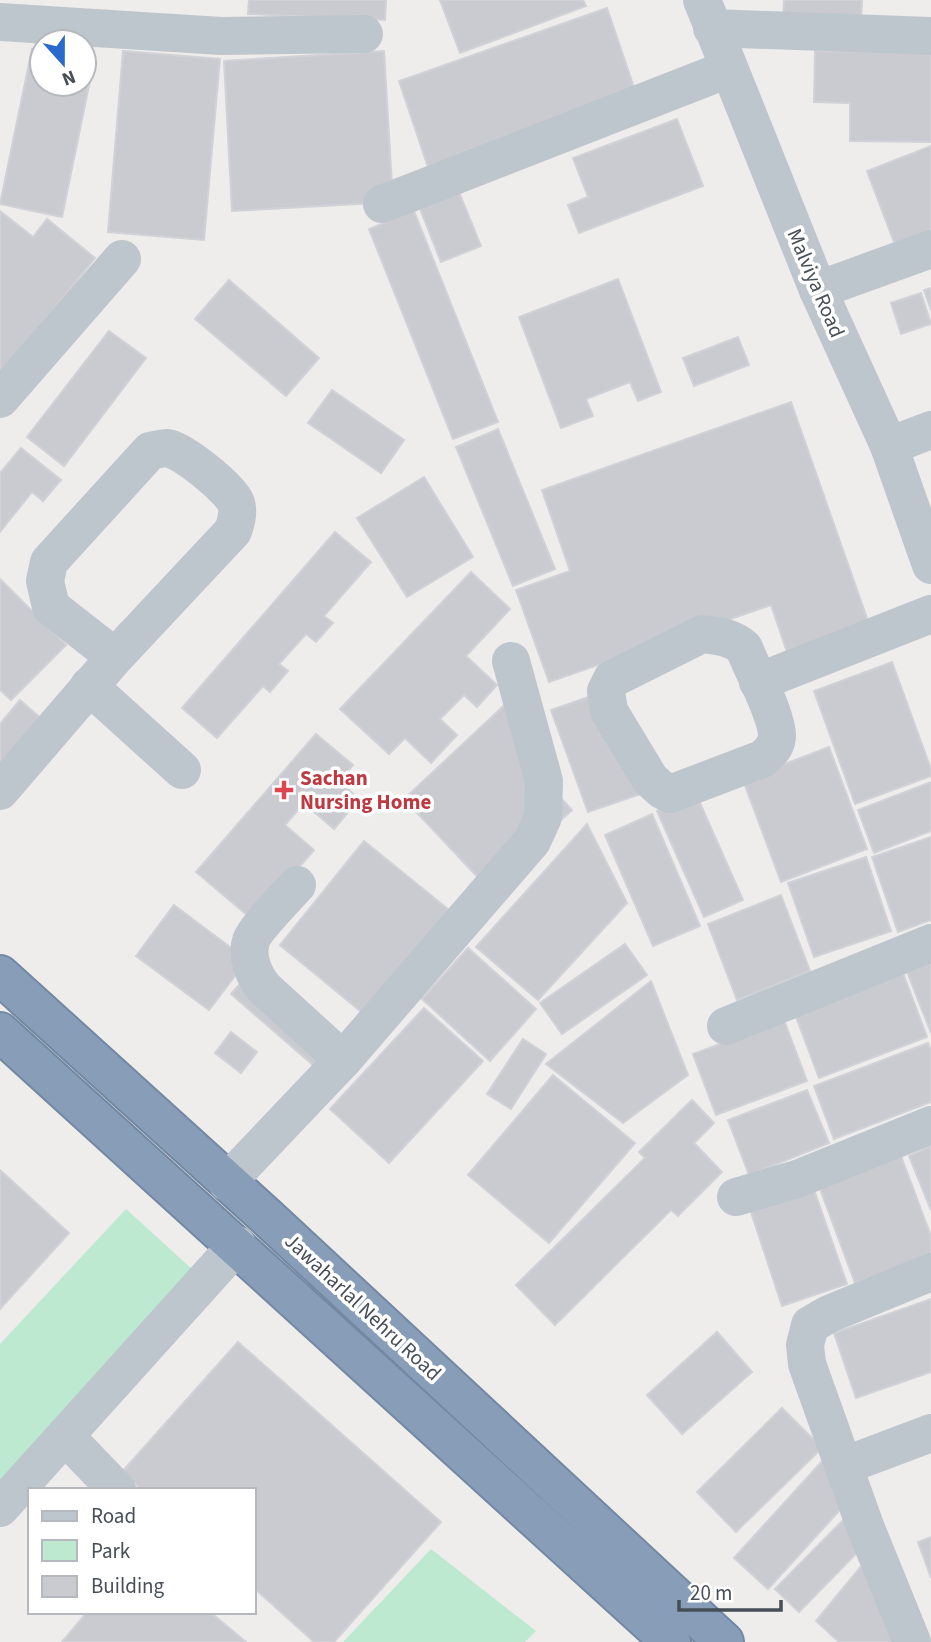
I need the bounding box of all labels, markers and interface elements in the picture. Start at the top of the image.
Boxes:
north arrow [28,28,98,98]
text: N [58,63,79,92]
street label: Malviya Road [780,224,852,342]
place label: Sachan Nursing Home [300,763,431,817]
marker: Sachan Nursing Home [274,780,294,800]
street label: Jawaharlal Nehru Road [278,1226,448,1388]
legend [28,1488,256,1614]
text: Road [91,1501,136,1531]
text: Park [91,1536,131,1566]
scale bar [679,1568,780,1612]
text: Building [91,1571,165,1601]
text: 20 m [690,1578,732,1608]

